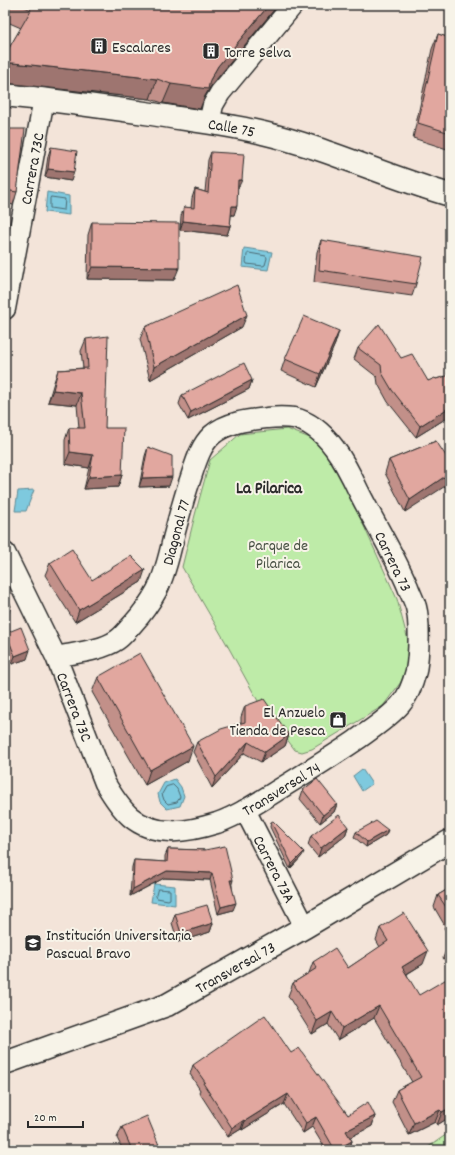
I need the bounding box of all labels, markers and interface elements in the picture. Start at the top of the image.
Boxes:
building icon: Escalares [89,36,109,56]
place label: Escalares [112,37,171,60]
building icon: Torre Selva [201,41,221,61]
place label: Torre Selva [224,42,291,65]
street label: Calle 75 [206,114,257,145]
street label: Carrera 73C [16,131,52,207]
district label: La Pilarica [236,478,303,502]
street label: Diagonal 77 [158,497,197,568]
street label: Carrera 73 [367,528,416,596]
park label: Parque de Pilarica [248,535,308,576]
street label: Carrera 73C [49,669,97,746]
place label: El Anzuelo Tienda de Pesca [229,702,325,743]
shop icon: El Anzuelo Tienda de Pesca [328,710,348,730]
street label: Transversal 74 [239,757,326,823]
street label: Carrera 73A [246,832,300,908]
place label: Institución Universitaria Pascual Bravo [46,925,192,966]
school or university icon: Institución Universitaria Pascual Bravo [23,933,43,953]
street label: Transversal 73 [192,937,280,1001]
scale bar [28,1103,83,1129]
text: 20 m [34,1110,57,1127]

